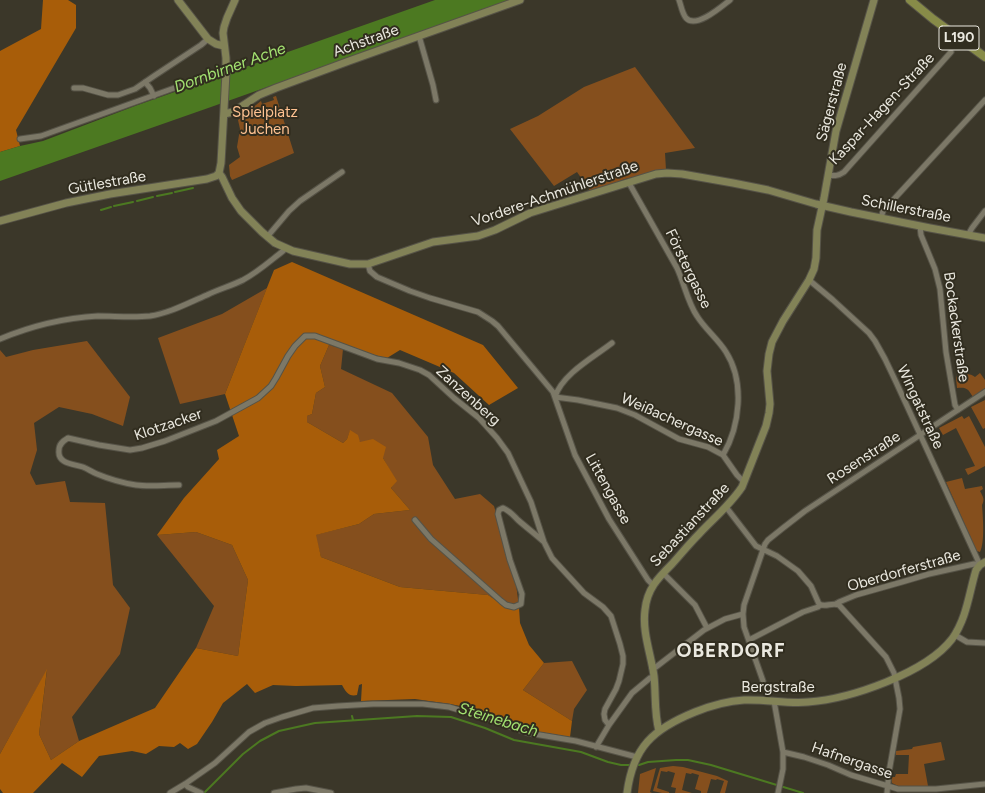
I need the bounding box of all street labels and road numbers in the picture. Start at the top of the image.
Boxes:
street label: Achstraße [331,21,401,61]
road number: L190 [939,26,979,50]
street label: Kaspar-Hagen-Straße [826,49,938,169]
street label: Sägerstraße [813,61,851,143]
street label: Vordere-Achmühlerstraße [469,157,641,231]
street label: Gütlestraße [67,167,147,199]
street label: Schillerstraße [860,191,952,227]
street label: Förstergasse [661,226,715,312]
street label: Bockackerstraße [939,271,973,383]
street label: Zanzenberg [432,362,504,430]
street label: Wingatstraße [893,362,947,452]
street label: Weißachergasse [618,389,726,451]
street label: Klotzacker [132,405,204,445]
street label: Rosenstraße [824,428,904,488]
street label: Littengasse [581,451,635,527]
street label: Sebastianstraße [647,479,733,571]
street label: Oberdorferstraße [845,546,963,596]
street label: Bergstraße [741,679,815,697]
street label: Hafnergasse [809,739,895,783]

